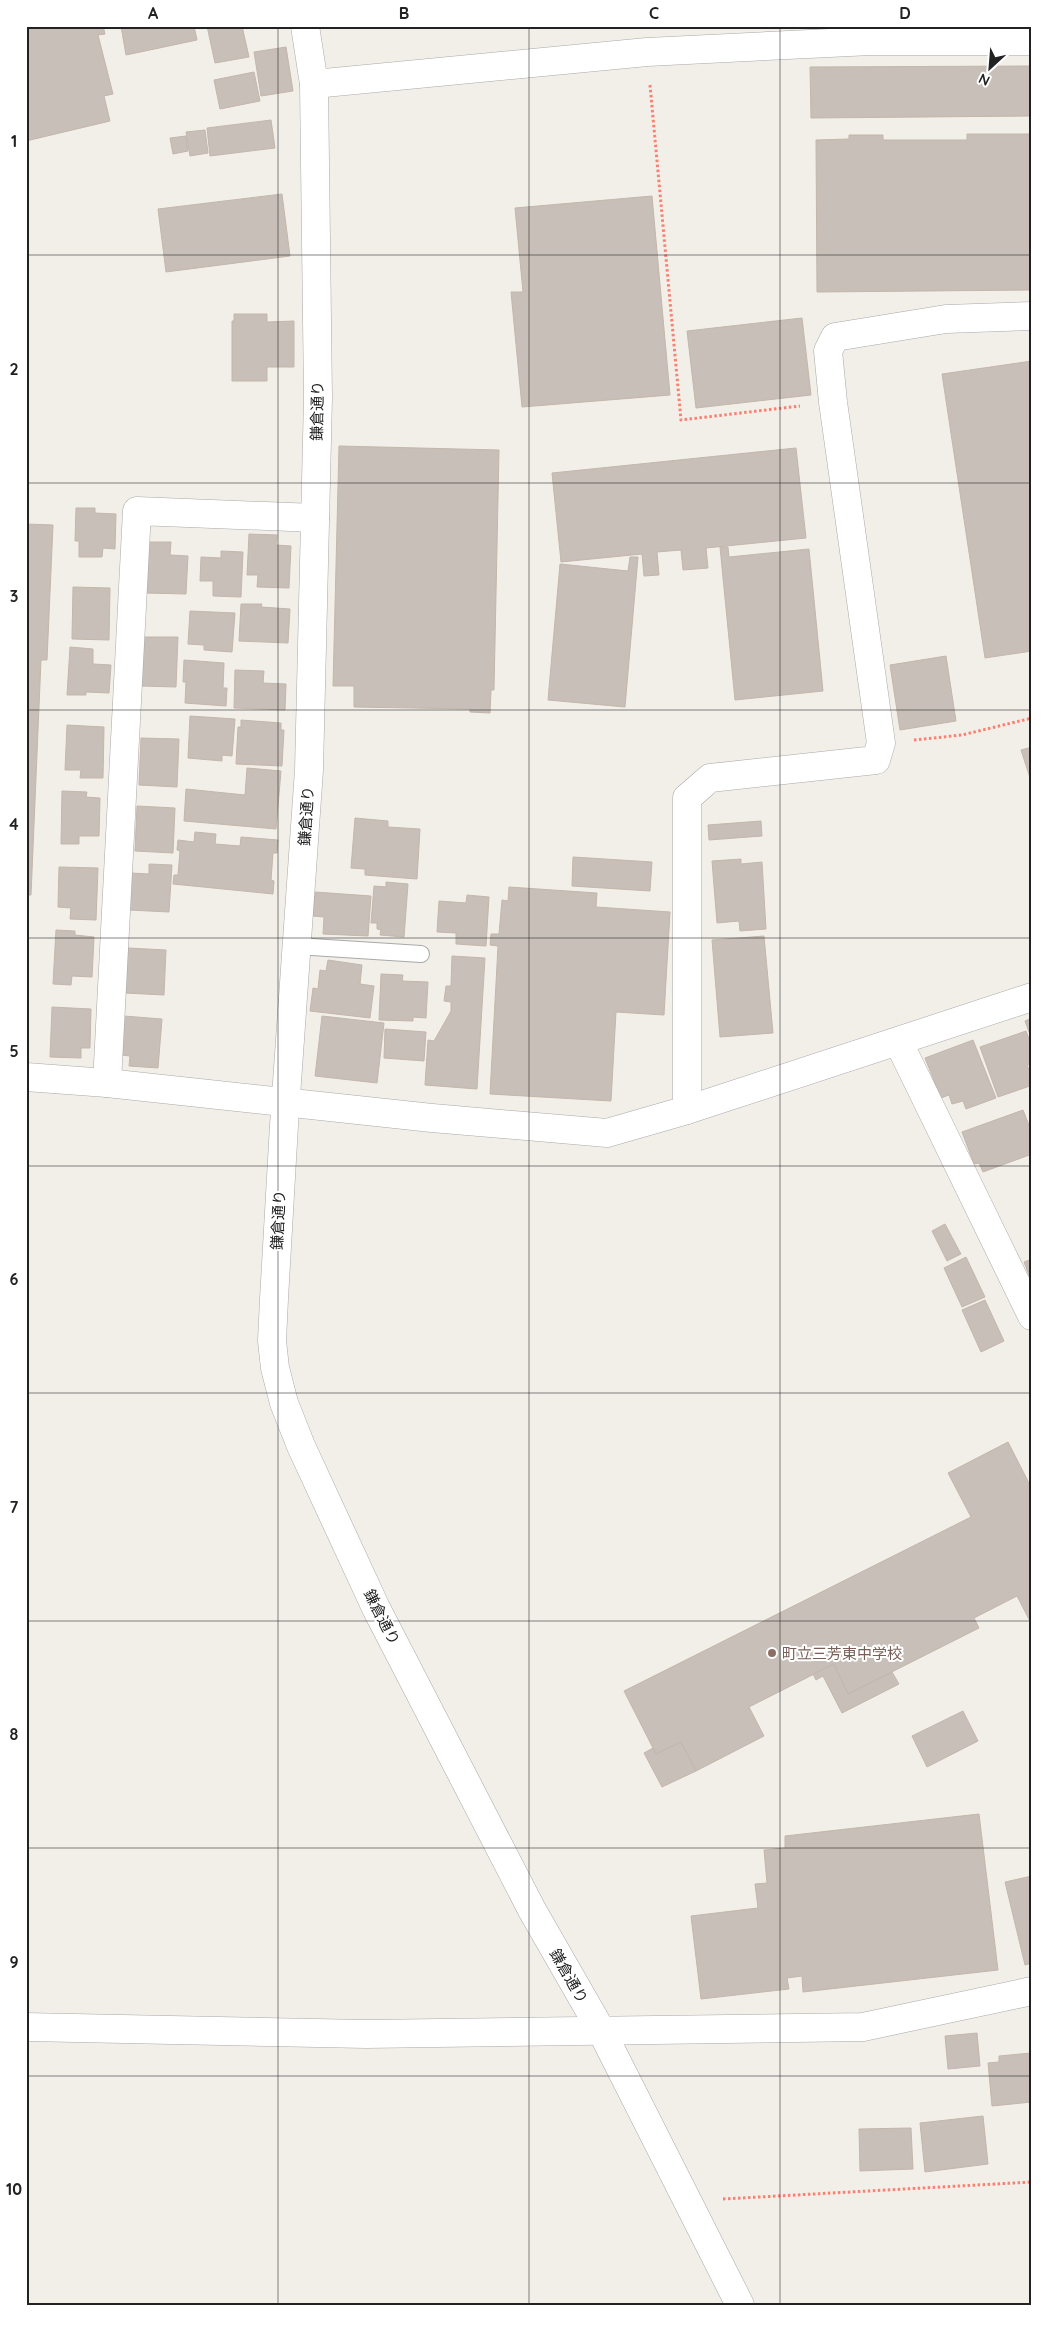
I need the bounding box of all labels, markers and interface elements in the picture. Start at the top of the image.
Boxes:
text: A [148,3,159,23]
text: B [399,3,409,23]
text: C [649,3,659,23]
text: D [899,3,911,23]
north arrow [966,42,1016,92]
text: N [976,69,993,90]
text: 1 [11,131,17,151]
text: 2 [9,359,19,379]
street label: 鎌倉通り [307,381,327,441]
text: 3 [10,586,18,606]
street label: 鎌倉通り [294,785,318,847]
text: 4 [9,814,19,834]
text: 5 [9,1041,19,1061]
street label: 鎌倉通り [267,1190,289,1250]
text: 6 [10,1269,19,1289]
text: 7 [10,1497,19,1517]
street label: 鎌倉通り [360,1586,404,1648]
place label: 町立三芳東中学校 [782,1644,902,1663]
marker: 町立三芳東中学校 [766,1647,778,1659]
text: 8 [10,1724,19,1744]
street label: 鎌倉通り [546,1945,592,2007]
text: 9 [9,1952,19,1972]
text: 10 [6,2179,22,2199]

